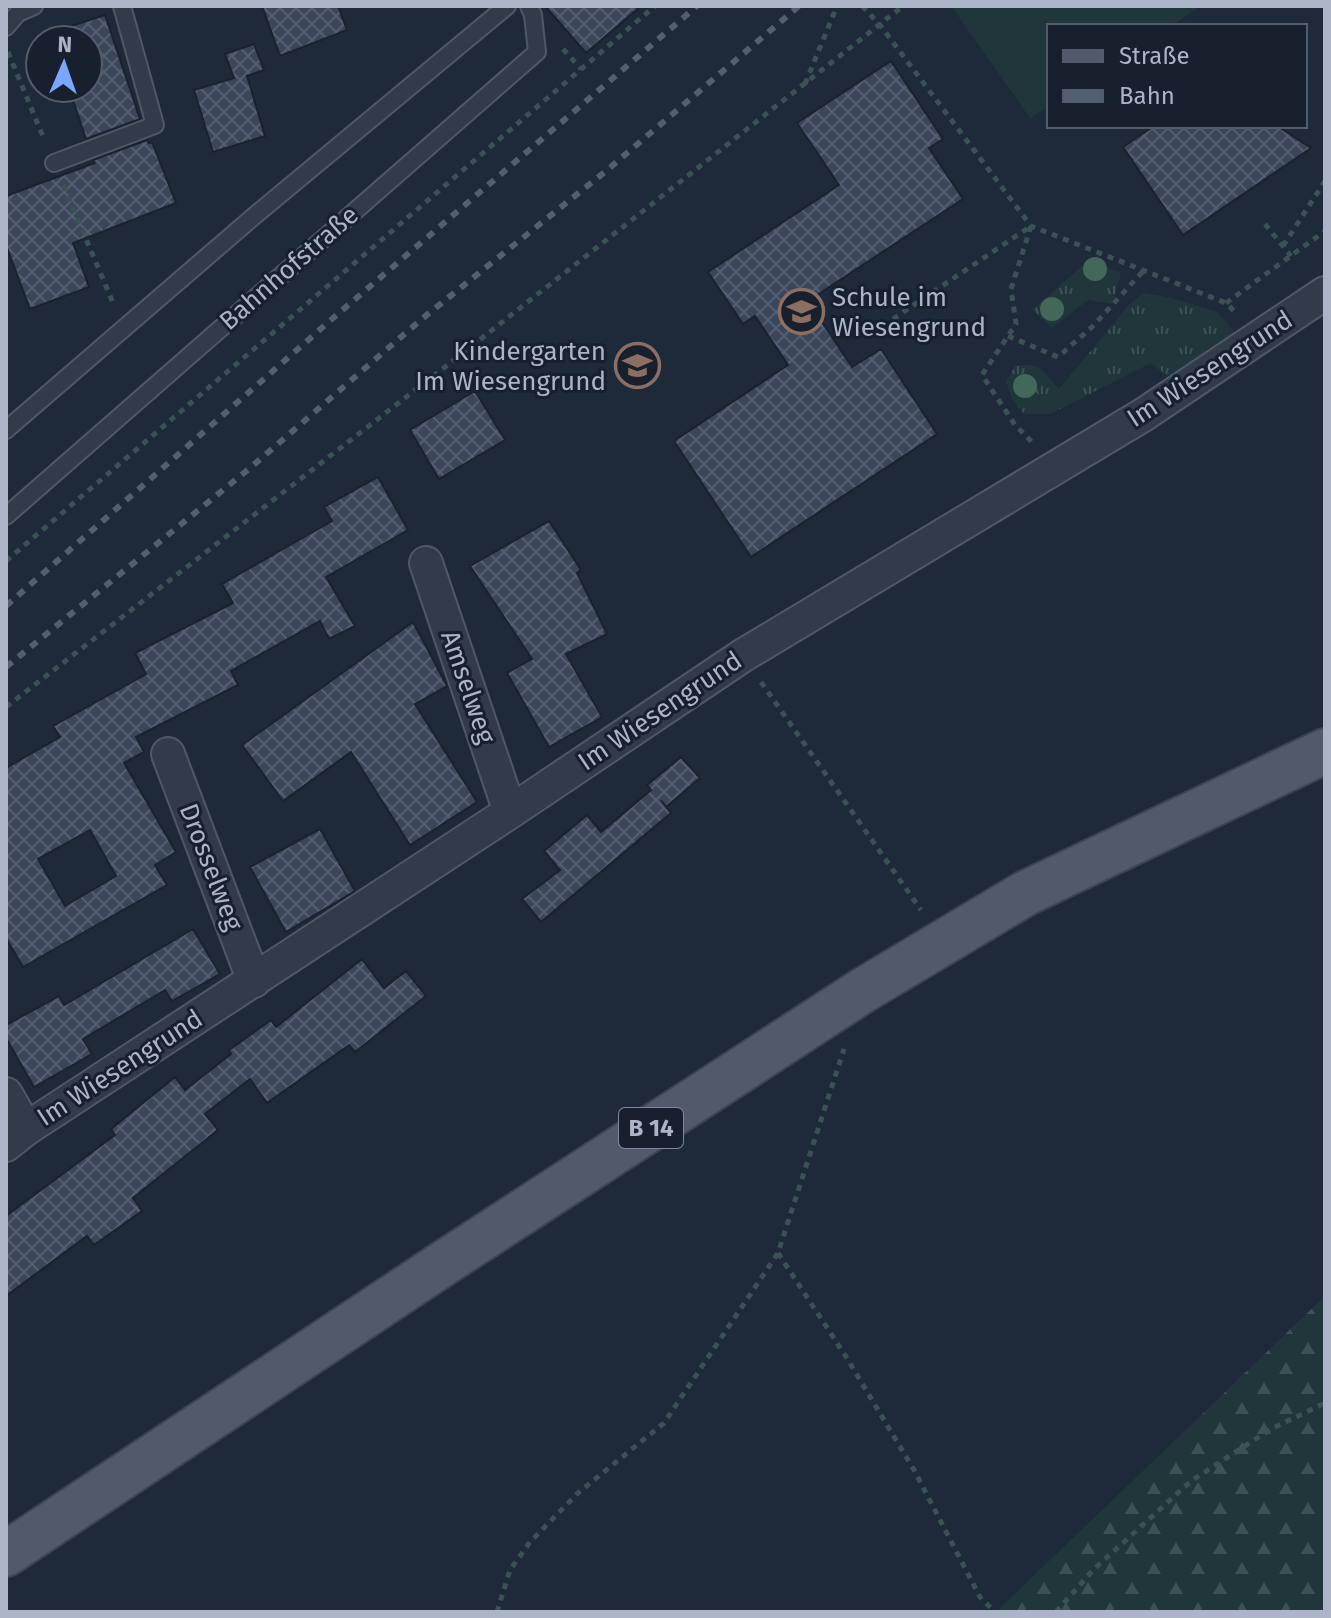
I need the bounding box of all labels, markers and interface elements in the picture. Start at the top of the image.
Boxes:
north arrow [24,24,104,104]
legend [1047,24,1307,128]
text: N [57,31,72,58]
text: Straße [1119,42,1190,70]
text: Bahn [1119,82,1175,110]
street label: Bahnhofstraße [213,199,365,337]
place label: Schule im Wiesengrund [832,282,986,343]
school or university icon: Schule im Wiesengrund [777,288,825,336]
street label: Im Wiesengrund [1122,304,1298,434]
place label: Kindergarten Im Wiesengrund [415,336,606,397]
school or university icon: Kindergarten Im Wiesengrund [613,342,661,390]
street label: Amselweg [434,626,502,748]
street label: Im Wiesengrund [572,645,748,777]
street label: Drosselweg [173,799,250,935]
street label: Im Wiesengrund [32,1003,208,1133]
road number: B 14 [619,1108,683,1148]

